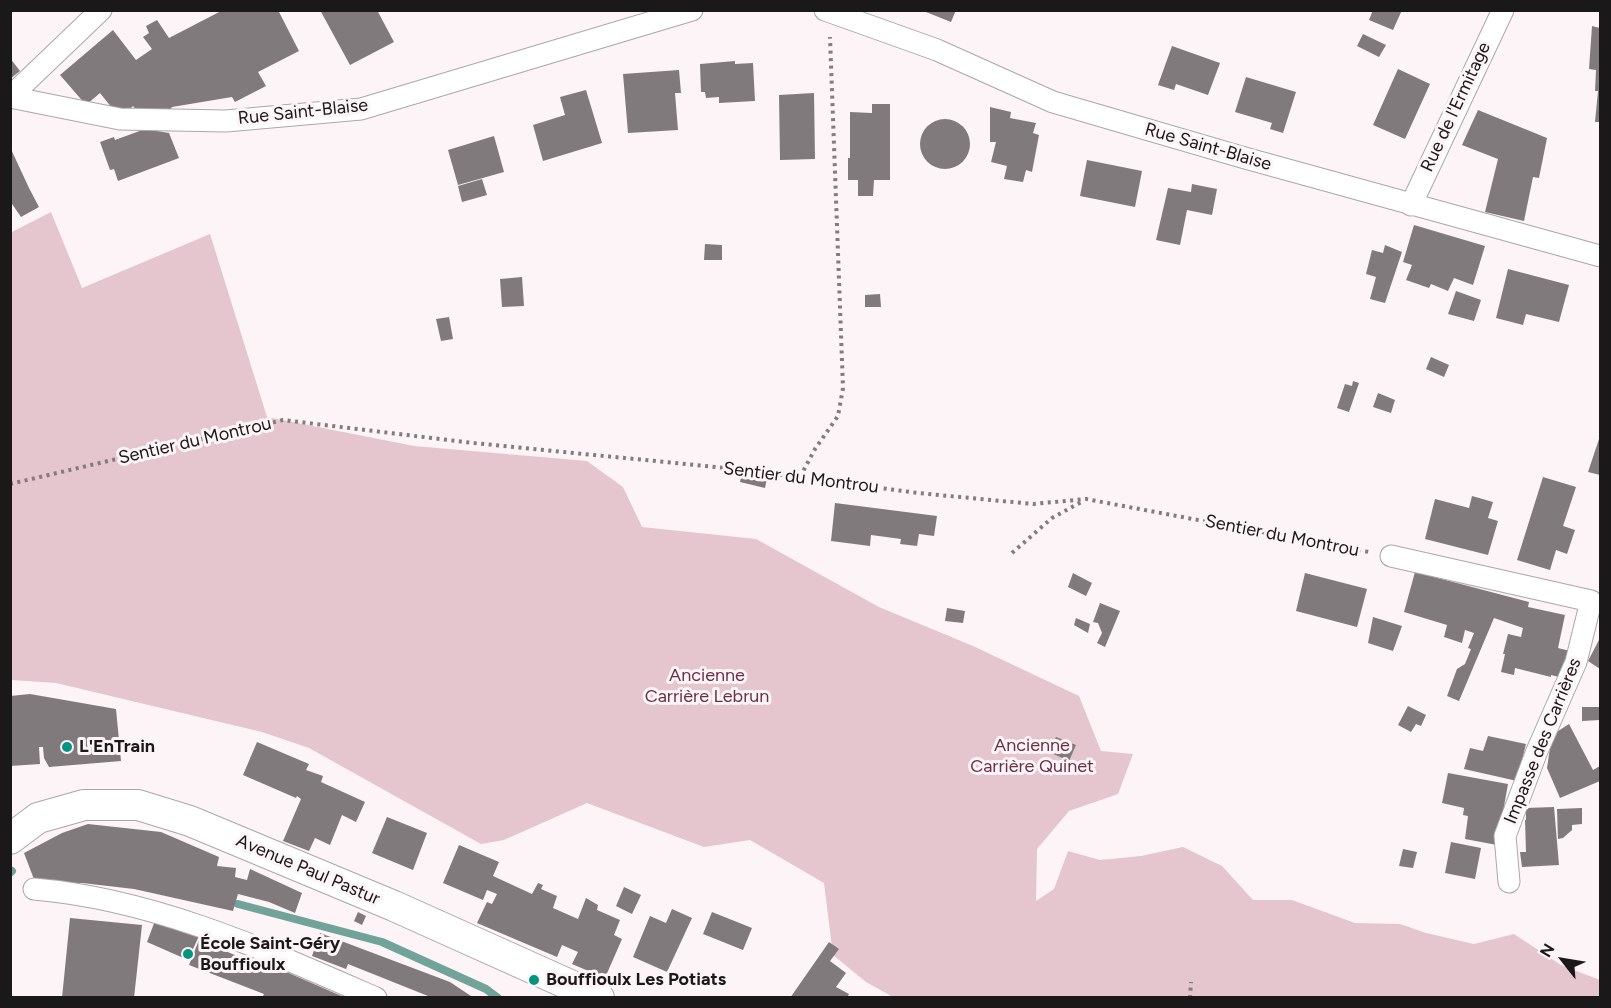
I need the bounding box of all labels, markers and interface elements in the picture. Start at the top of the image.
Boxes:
street label: Rue de l'Ermitage [1417,39,1495,175]
street label: Rue Saint-Blaise [237,94,369,130]
street label: Rue Saint-Blaise [1142,119,1274,175]
street label: Sentier du Montrou [116,413,274,469]
street label: Sentier du Montrou [722,458,880,498]
street label: Sentier du Montrou [1203,510,1361,562]
street label: Impasse des Carrières [1500,655,1586,827]
park label: Ancienne Carrière Lebrun [645,665,769,708]
park label: Ancienne Carrière Quinet [970,735,1094,777]
place label: L'EnTrain [79,736,155,758]
marker: L'EnTrain [60,740,74,754]
street label: Avenue Paul Pastur [233,830,383,910]
north arrow [1533,930,1593,990]
place label: École Saint-Géry Bouffioulx [200,933,340,976]
text: N [1536,940,1558,961]
marker: École Saint-Géry Bouffioulx [181,947,195,961]
place label: Bouffioulx Les Potiats [546,969,726,991]
marker: Bouffioulx Les Potiats [527,973,541,987]

